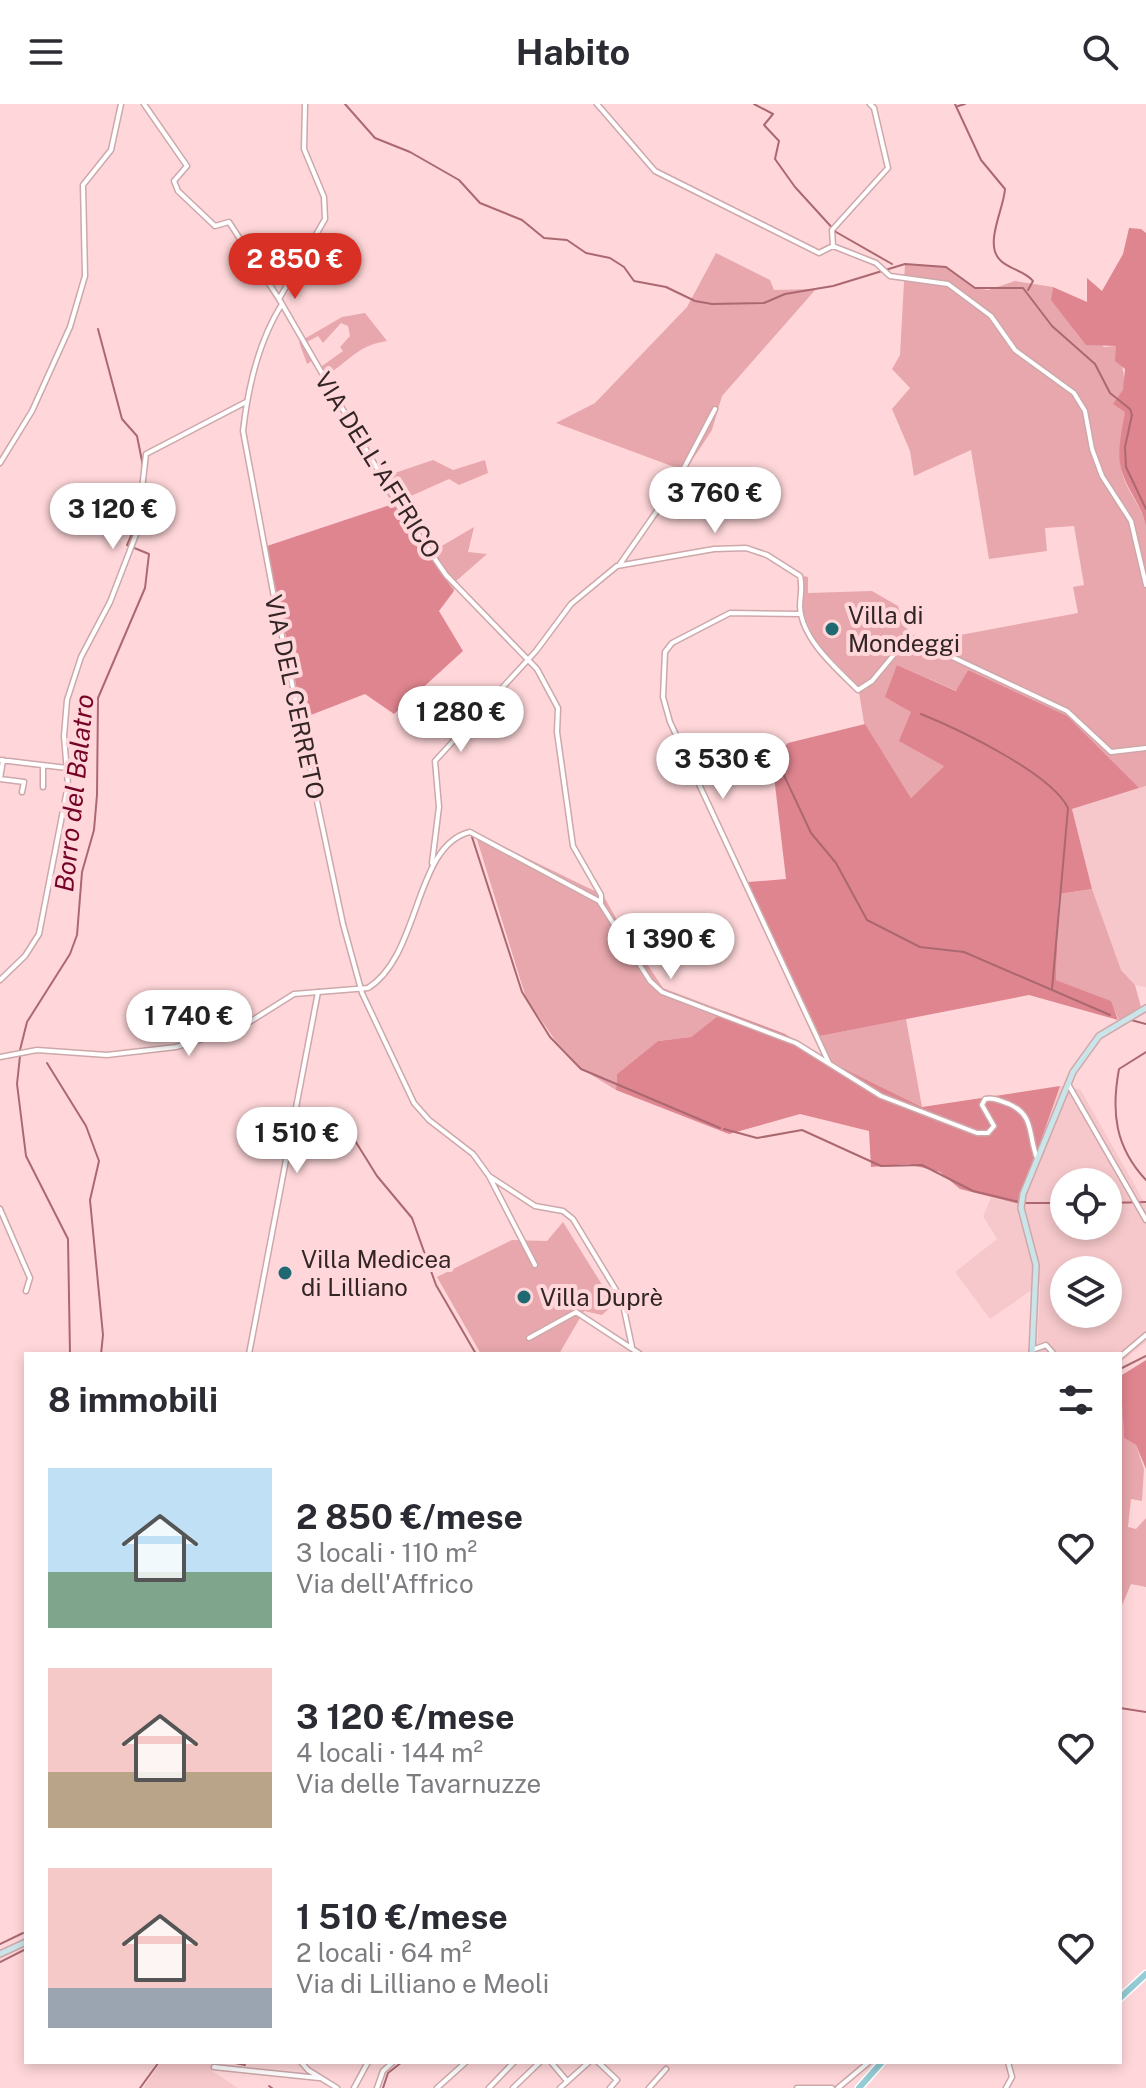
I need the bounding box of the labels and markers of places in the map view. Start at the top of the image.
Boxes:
pin: 2 850 € [221,233,369,301]
pin: 3 760 € [641,467,789,535]
pin: 3 120 € [39,483,187,551]
place label: Villa di Mondeggi [848,601,960,657]
marker: Villa di Mondeggi [823,620,841,638]
pin: 1 280 € [387,686,535,754]
pin: 3 530 € [649,733,797,801]
pin: 1 390 € [597,913,745,981]
pin: 1 740 € [115,990,263,1058]
pin: 1 510 € [223,1107,371,1175]
place label: Villa Medicea di Lilliano [301,1245,451,1301]
marker: Villa Medicea di Lilliano [276,1264,294,1282]
place label: Villa Duprè [540,1283,663,1311]
marker: Villa Duprè [515,1288,533,1306]

